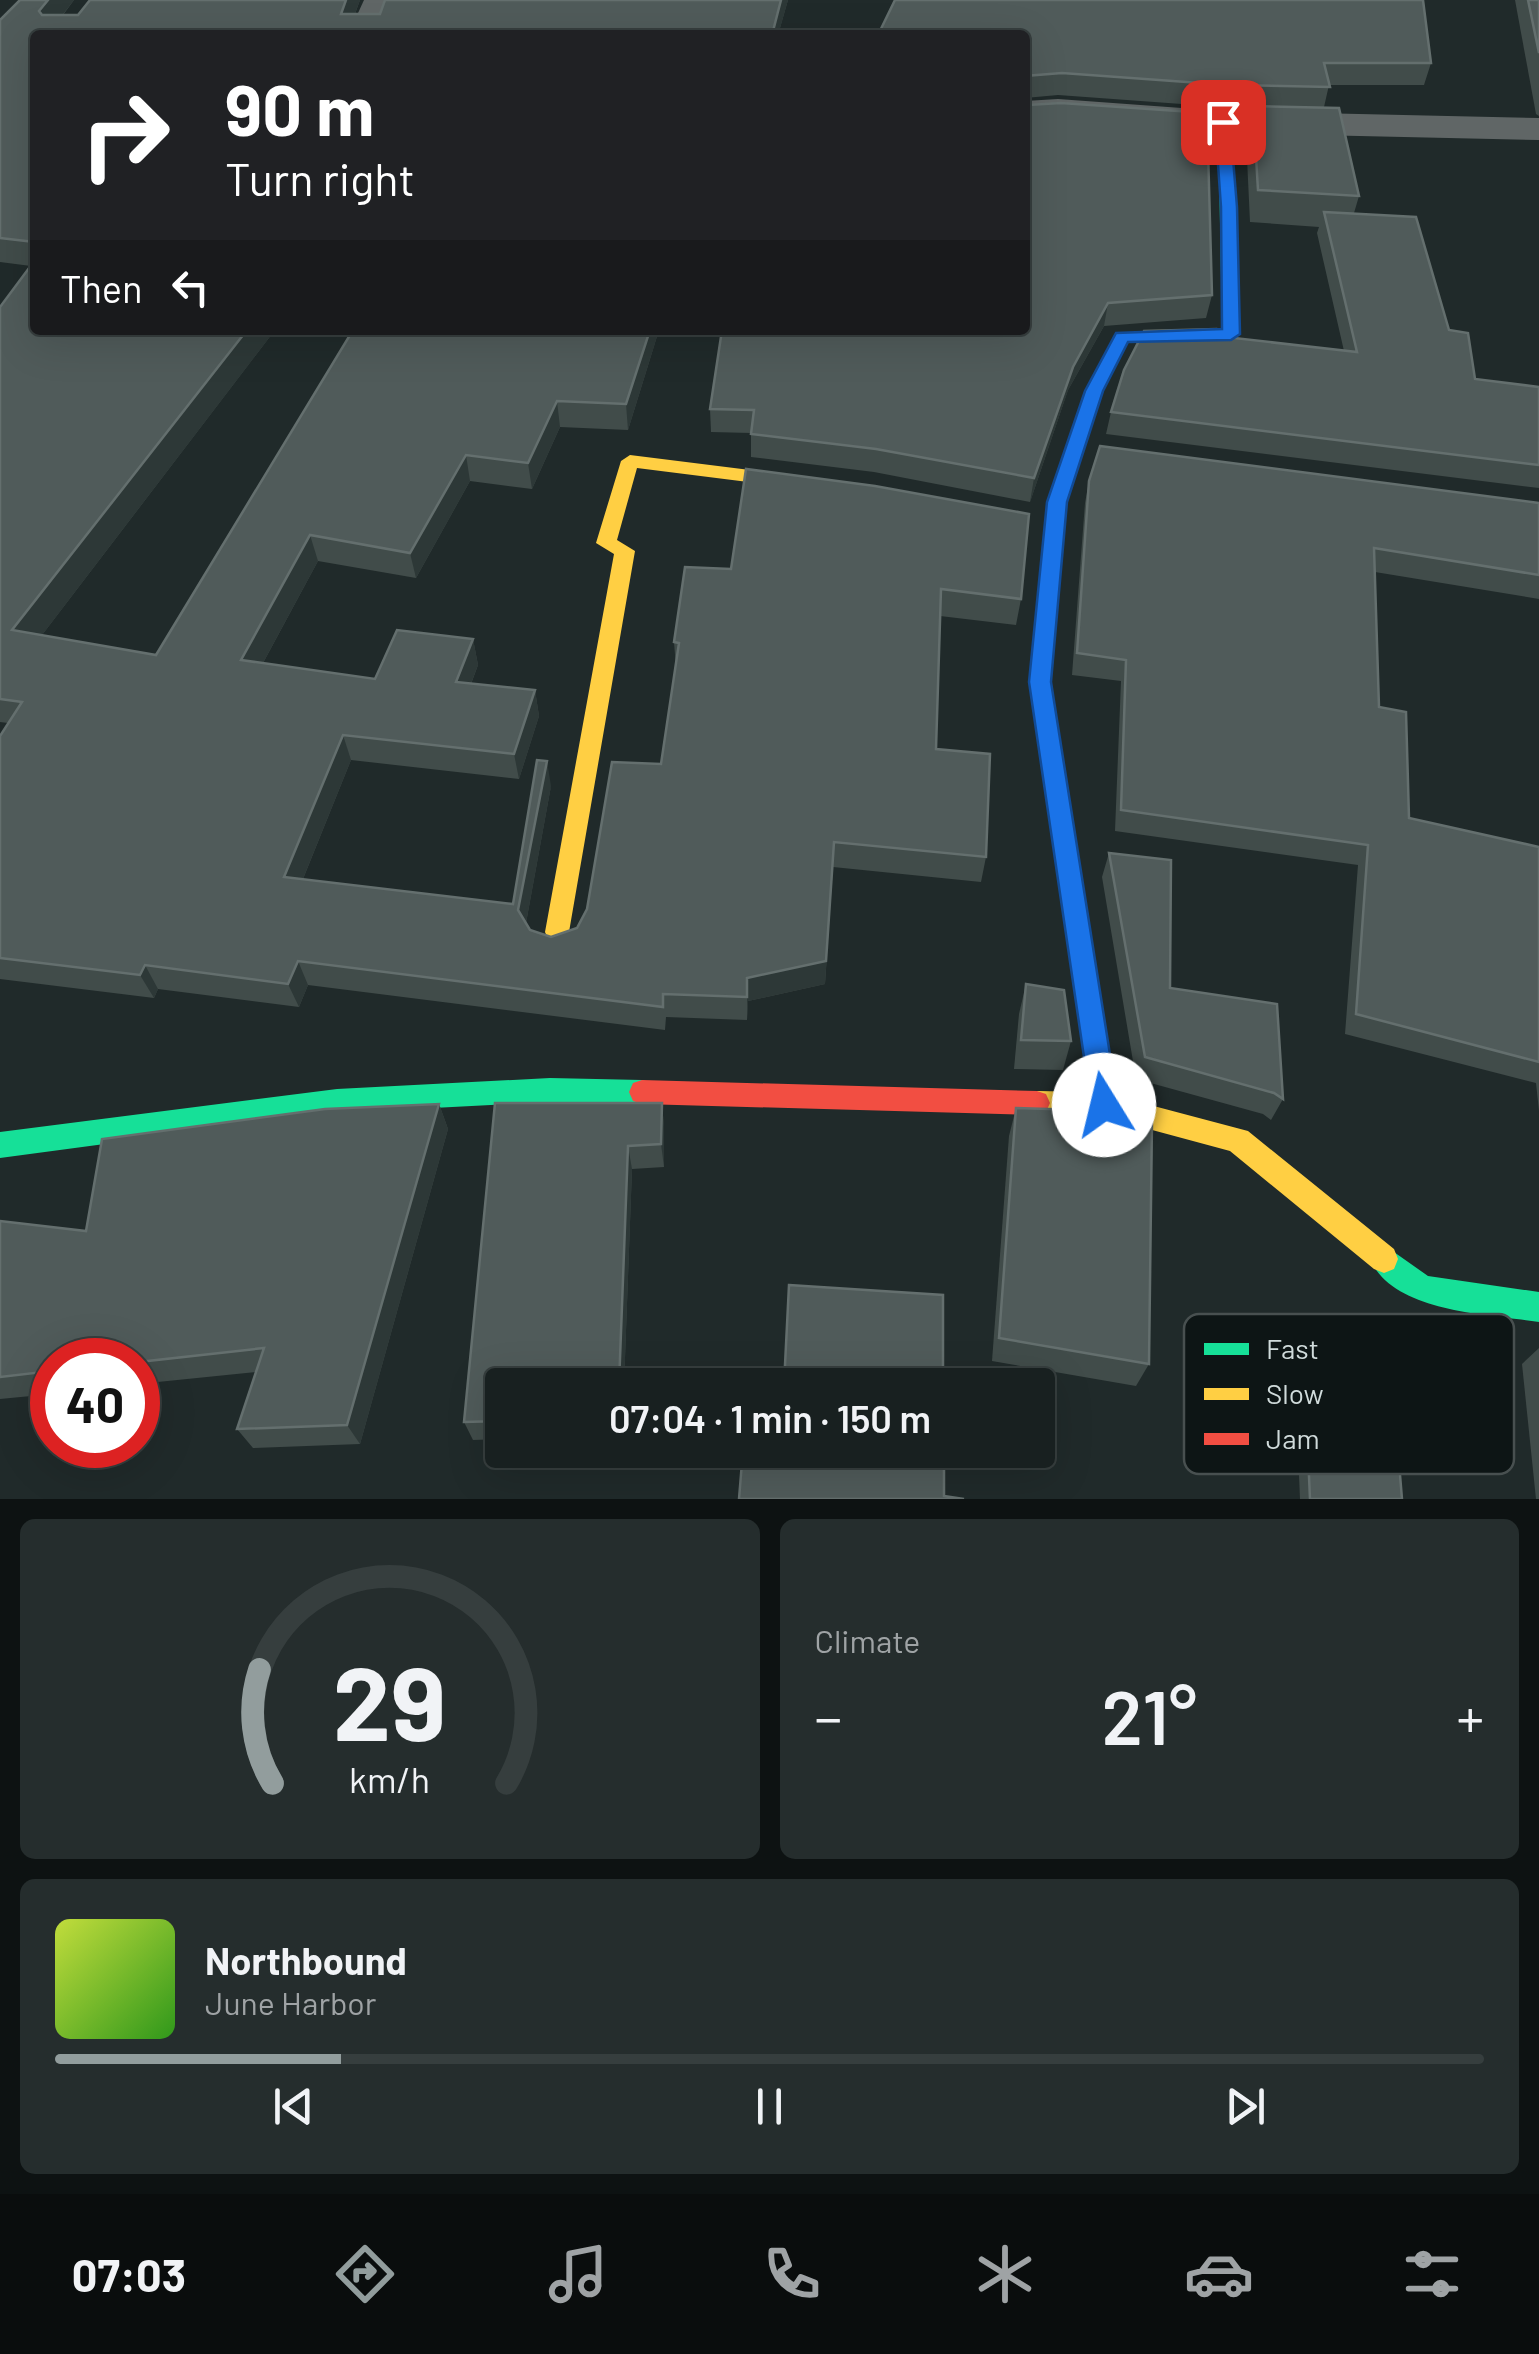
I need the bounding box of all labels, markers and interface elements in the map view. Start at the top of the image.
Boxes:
text: 90 m [225,66,375,150]
icon: right [60,70,190,200]
pin [1181,80,1266,165]
icon: arrive [1196,95,1251,150]
text: Turn right [225,151,415,205]
icon: left [163,260,218,315]
text: Then [60,265,143,311]
position arrow [1052,1053,1156,1157]
legend [1184,1314,1514,1474]
text: Fast [1266,1331,1319,1365]
speed limit sign: 40 [30,1338,160,1468]
text: Slow [1266,1376,1324,1410]
text: 07:04 · 1 min · 150 m [609,1395,931,1441]
text: Jam [1266,1421,1320,1455]
text: Climate [815,1621,920,1659]
text: 29 [333,1637,446,1762]
text: 21° [1102,1670,1197,1760]
text: − [815,1683,842,1749]
text: + [1456,1683,1484,1749]
text: km/h [349,1757,430,1800]
text: Northbound [205,1937,407,1983]
text: June Harbor [205,1983,376,2021]
icon: previous [266,2079,321,2134]
icon: pause [742,2079,797,2134]
icon: next [1218,2079,1273,2134]
icon: directions [330,2239,400,2309]
icon: music [543,2239,613,2309]
icon: phone [757,2239,827,2309]
icon: climate [970,2239,1040,2309]
icon: car [1184,2239,1254,2309]
icon: filters [1397,2239,1467,2309]
text: 07:03 [72,2247,186,2301]

